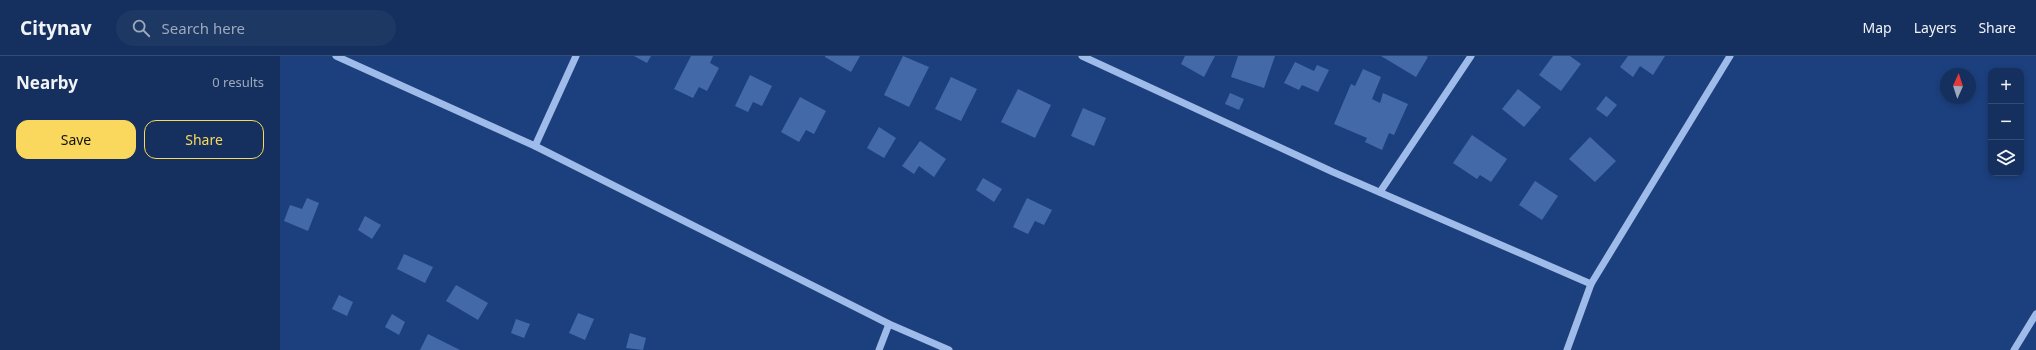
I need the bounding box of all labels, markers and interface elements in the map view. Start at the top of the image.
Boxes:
search box [116,10,396,46]
text: Citynav [20,15,92,41]
icon: search [130,17,152,39]
text: Search here [162,18,245,38]
text: Map [1863,18,1892,37]
text: Layers [1914,18,1956,37]
text: Share [1978,18,2016,37]
north arrow [1940,68,1976,104]
map controls [1988,68,2024,176]
button: + [1988,68,2024,104]
text: Nearby [16,71,78,94]
text: 0 results [212,73,264,91]
button: − [1988,104,2024,140]
button: Save [16,120,136,159]
button: Share [144,120,264,159]
button: layers [1988,140,2024,176]

